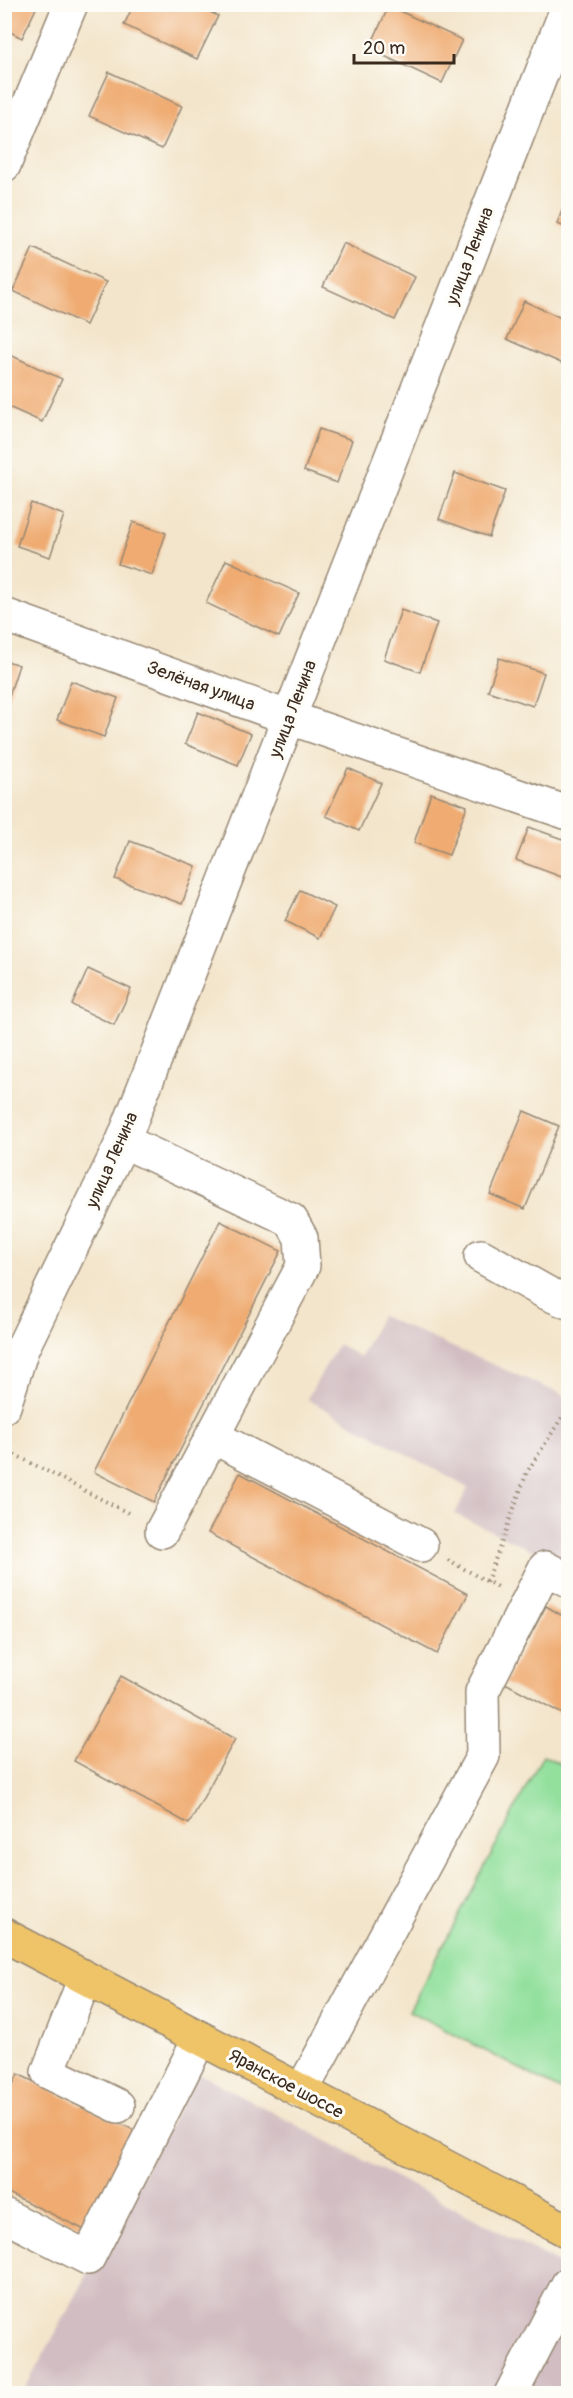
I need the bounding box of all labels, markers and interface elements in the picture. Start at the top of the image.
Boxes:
scale bar [354,27,454,65]
text: 20 m [363,37,405,60]
street label: улица Ленина [440,204,499,309]
street label: Зелёная улица [144,656,258,716]
street label: улица Ленина [263,657,322,762]
street label: улица Ленина [80,1108,143,1213]
street label: Яранское шоссе [225,2044,347,2124]

